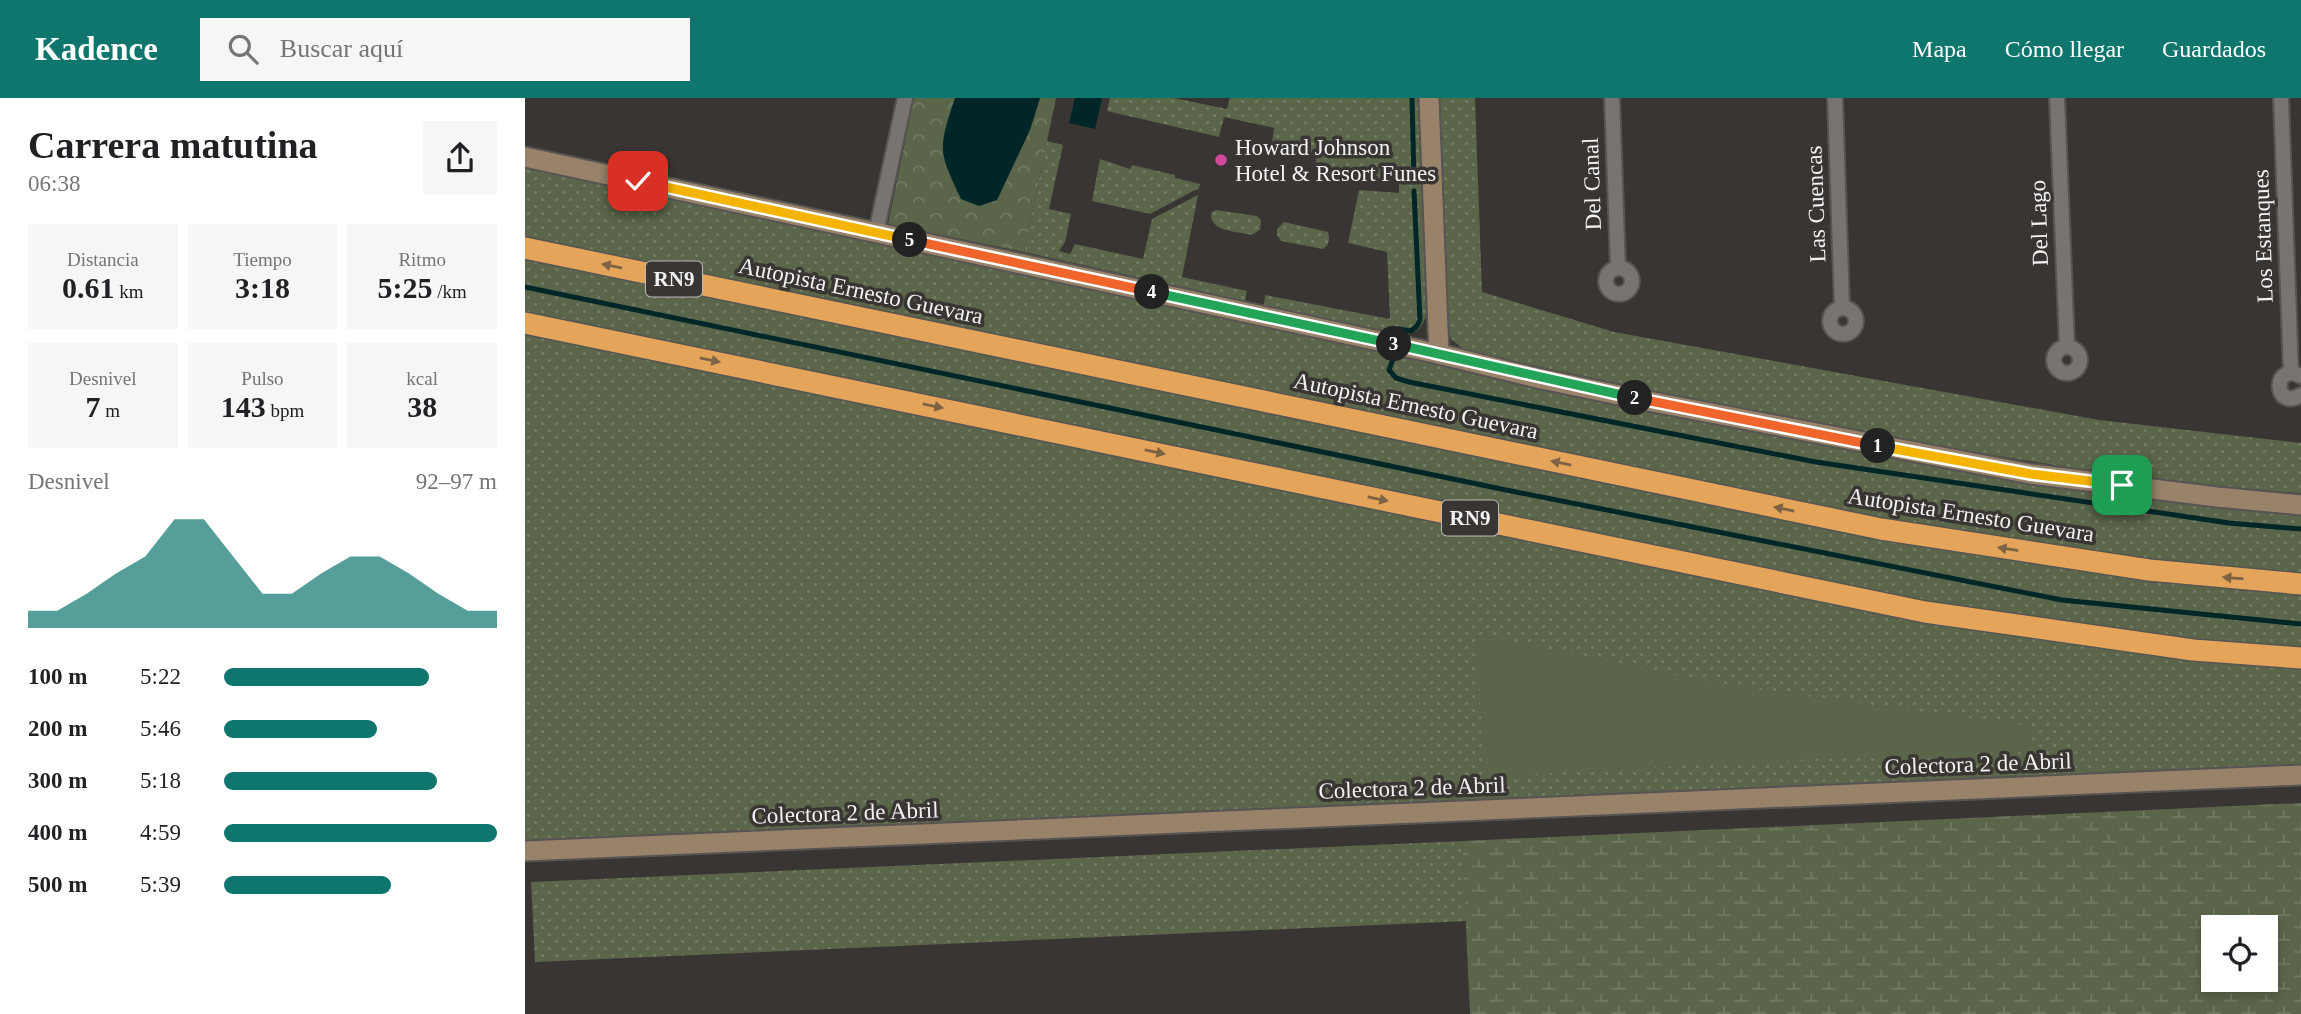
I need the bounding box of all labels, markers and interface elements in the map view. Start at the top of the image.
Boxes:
search box [200,18,690,81]
icon: search [224,30,262,68]
text: Kadence [35,31,158,67]
text: Buscar aquí [280,34,403,63]
text: Mapa [1912,36,1967,62]
text: Cómo llegar [2005,36,2124,62]
text: Guardados [2162,36,2266,62]
button: share [423,121,497,195]
text: Carrera matutina [28,124,318,166]
place label: Howard Johnson Hotel & Resort Funes [1235,135,1436,186]
street label: Del Canal [1578,137,1606,231]
street label: Las Cuencas [1801,145,1831,263]
pin [608,151,668,211]
marker: Howard Johnson Hotel & Resort Funes [1213,152,1229,168]
icon: check [619,162,657,200]
street label: Los Estanques [2248,169,2278,303]
text: 06:38 [28,171,80,196]
street label: Del Lago [2025,179,2053,267]
pin: 5 [893,222,927,258]
text: 5 [905,229,914,250]
text: Distancia [67,249,139,270]
text: Tiempo [233,249,292,270]
text: Ritmo [398,249,446,270]
street label: Autopista Ernesto Guevara [737,253,985,329]
one-way arrow [601,261,623,272]
road number: RN9 [646,262,702,296]
text: 0.61 [62,271,115,304]
text: 3:18 [235,271,290,304]
text: 5:25 [378,271,433,304]
pin: 4 [1135,274,1169,310]
text: km [115,281,144,302]
text: /km [433,281,467,302]
text: 4 [1147,281,1156,302]
pin: 3 [1377,327,1411,362]
text: 3 [1389,333,1398,354]
one-way arrow [699,355,721,366]
text: Desnivel [69,368,137,389]
text: Pulso [241,368,284,389]
text: kcal [406,368,438,389]
street label: Autopista Ernesto Guevara [1292,368,1540,444]
pin: 2 [1617,380,1653,416]
text: 2 [1630,387,1639,408]
text: 7 [86,390,101,423]
text: 143 [221,390,266,423]
text: 38 [407,390,437,423]
text: m [101,400,120,421]
text: bpm [266,400,304,421]
one-way arrow [922,401,944,412]
pin: 1 [1861,428,1895,464]
text: 1 [1873,435,1882,456]
one-way arrow [1144,447,1166,458]
pin [2092,455,2152,515]
one-way arrow [1550,458,1572,469]
icon: arrive [2103,466,2141,504]
text: Desnivel [28,469,110,494]
text: 92–97 m [416,469,497,494]
street label: Autopista Ernesto Guevara [1846,483,2096,547]
one-way arrow [1367,493,1389,504]
road number: RN9 [1442,500,1498,536]
one-way arrow [1773,504,1795,515]
one-way arrow [1996,543,2018,554]
one-way arrow [2222,572,2244,583]
text: 100 m [28,664,87,689]
text: 5:22 [140,664,181,689]
text: 200 m [28,716,87,741]
text: 5:46 [140,716,181,741]
street label: Colectora 2 de Abril [1884,748,2072,780]
text: 300 m [28,768,87,793]
text: 5:18 [140,768,181,793]
street label: Colectora 2 de Abril [1318,772,1506,804]
street label: Colectora 2 de Abril [751,797,939,829]
text: 400 m [28,820,87,845]
text: 4:59 [140,820,181,845]
text: 500 m [28,872,87,897]
text: 5:39 [140,872,181,897]
map controls [2201,915,2278,992]
button: locate [2201,915,2278,992]

